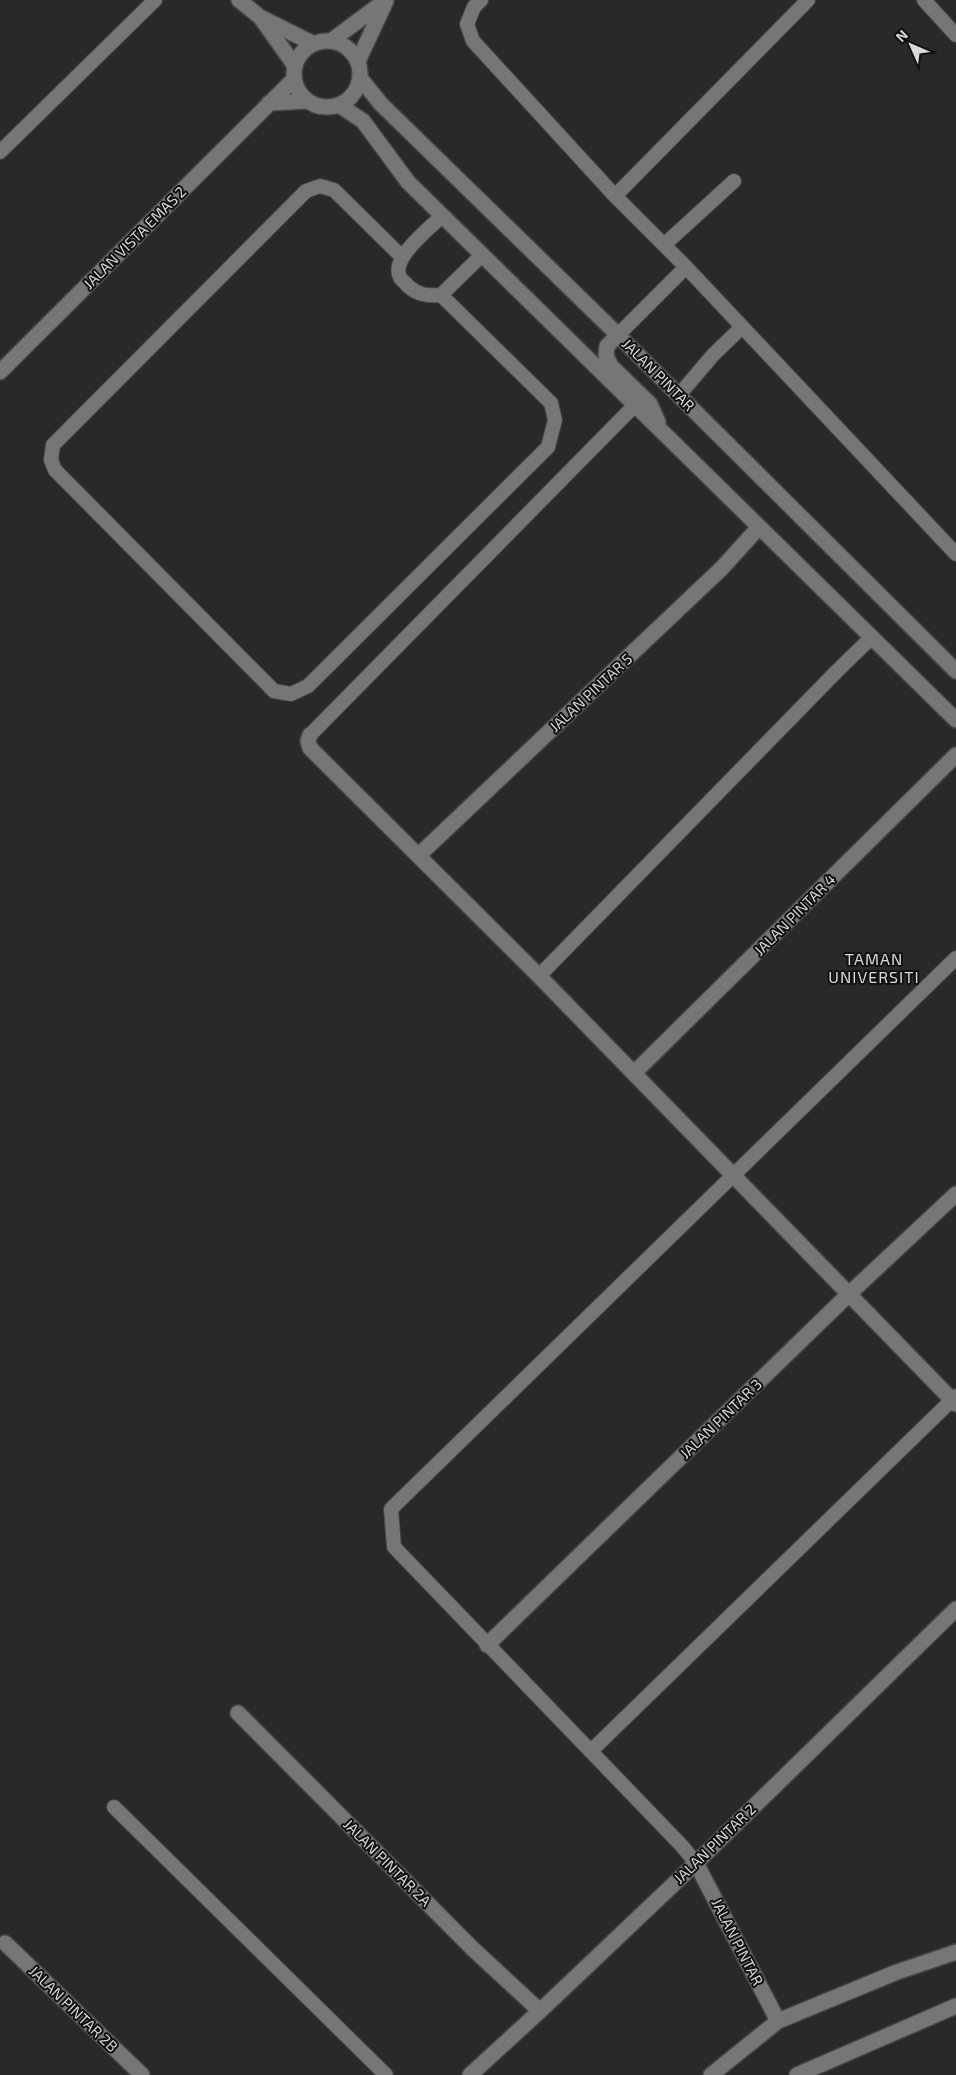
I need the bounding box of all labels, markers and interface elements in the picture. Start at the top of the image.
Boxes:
north arrow [886,20,936,70]
text: N [892,26,911,45]
street label: JALAN VISTA EMAS 2 [79,182,189,292]
street label: JALAN PINTAR [619,334,699,414]
street label: JALAN PINTAR 5 [545,649,635,735]
street label: JALAN PINTAR 4 [750,870,839,959]
district label: TAMAN UNIVERSITI [828,949,920,986]
street label: JALAN PINTAR 3 [676,1375,765,1462]
street label: JALAN PINTAR 2 [670,1800,759,1887]
street label: JALAN PINTAR 2A [340,1815,436,1910]
street label: JALAN PINTAR [708,1895,768,1988]
street label: JALAN PINTAR 2B [26,1961,122,2055]

